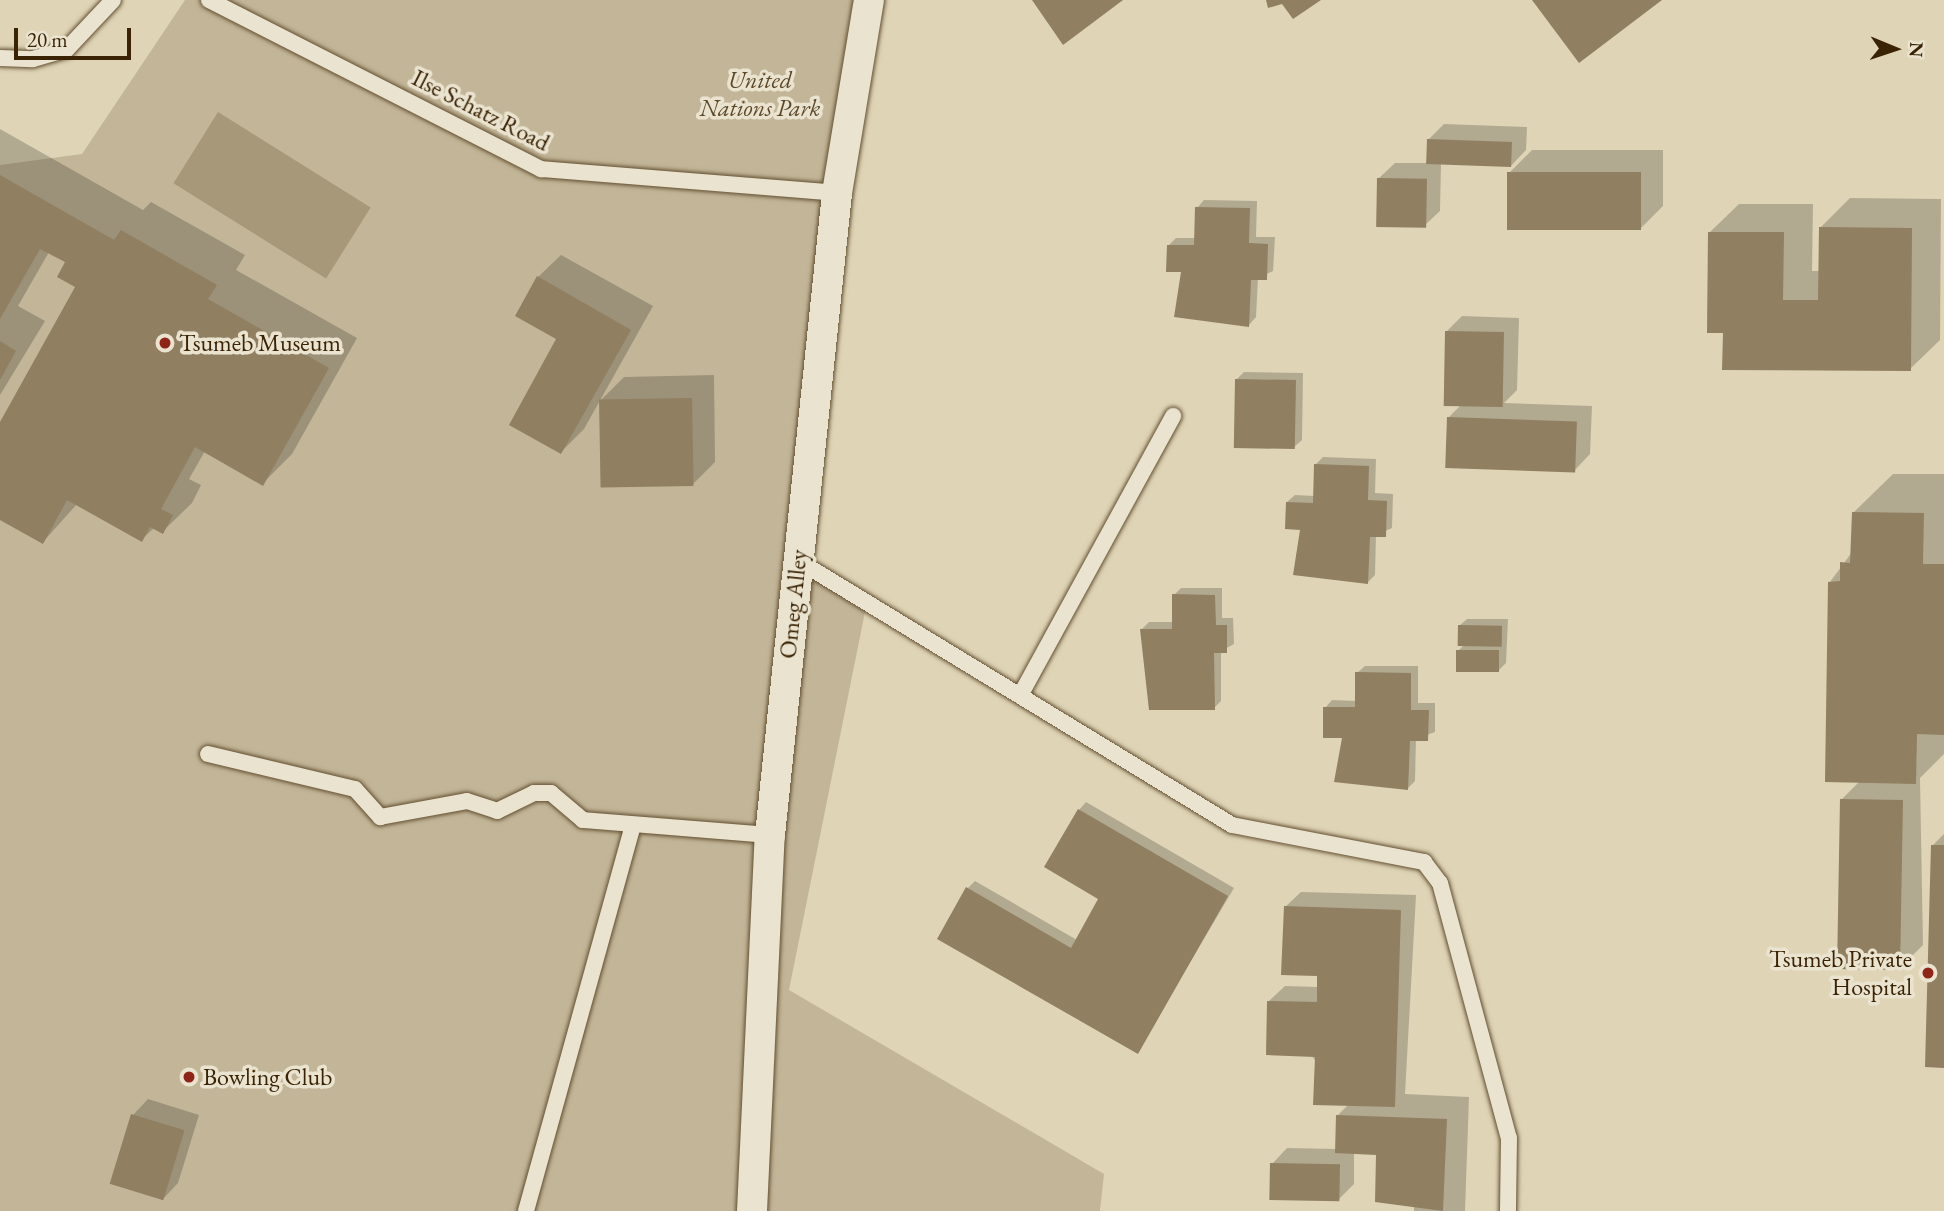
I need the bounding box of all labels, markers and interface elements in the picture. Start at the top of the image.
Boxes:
scale bar [18,14,135,58]
north arrow [1860,14,1930,84]
text: 20 m [27,26,68,53]
text: N [1904,42,1929,58]
street label: Ilse Schatz Road [407,63,555,157]
park label: United Nations Park [700,66,820,122]
place label: Tsumeb Museum [179,329,341,357]
marker: Tsumeb Museum [157,335,173,351]
street label: Omeg Alley [773,548,813,660]
place label: Tsumeb Private Hospital [1769,945,1912,1001]
marker: Tsumeb Private Hospital [1918,963,1938,983]
place label: Bowling Club [203,1063,332,1091]
marker: Bowling Club [181,1069,197,1085]

